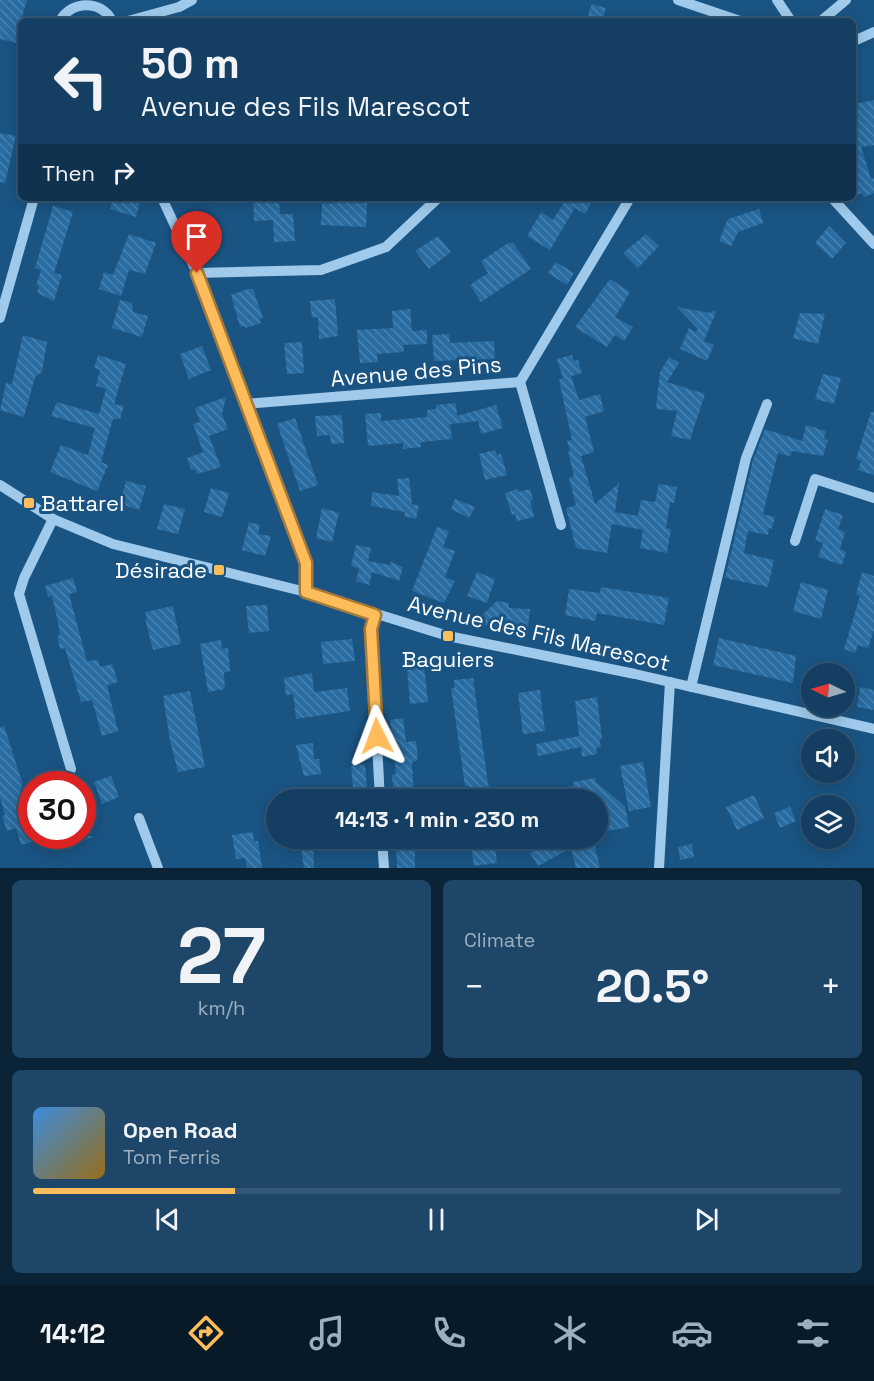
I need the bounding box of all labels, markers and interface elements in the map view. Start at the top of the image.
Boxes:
text: 50 m [141,37,240,90]
icon: left [42,42,120,120]
text: Avenue des Fils Marescot [141,89,470,124]
icon: right [107,156,140,189]
text: Then [42,159,95,187]
pin [171,211,222,273]
icon: arrive [180,220,213,253]
street label: Avenue des Pins [329,350,503,392]
place label: Battarel [41,489,124,517]
marker: Battarel [22,496,36,510]
place label: Désirade [115,556,207,584]
marker: Désirade [212,563,226,577]
street label: Avenue des Fils Marescot [405,589,673,677]
marker: Baguiers [441,629,455,643]
place label: Baguiers [402,645,494,673]
north arrow [801,663,855,717]
map controls [801,663,855,849]
position arrow [345,704,409,768]
button: sound [801,729,855,783]
speed limit sign: 30 [18,771,96,849]
button: layers [801,795,855,849]
text: 14:13 · 1 min · 230 m [335,805,539,833]
text: 27 [177,906,266,1006]
text: Climate [464,927,535,953]
text: 20.5° [596,958,709,1015]
text: − [464,966,484,1008]
text: + [821,966,841,1008]
text: km/h [198,995,245,1021]
text: Open Road [123,1116,238,1144]
text: Tom Ferris [123,1144,221,1170]
icon: previous [151,1203,184,1236]
icon: pause [420,1203,453,1236]
icon: next [690,1203,723,1236]
icon: directions [185,1312,227,1354]
icon: music [306,1312,348,1354]
icon: phone [428,1312,470,1354]
icon: climate [549,1312,591,1354]
icon: car [671,1312,713,1354]
icon: filters [792,1312,834,1354]
text: 14:12 [40,1316,105,1351]

